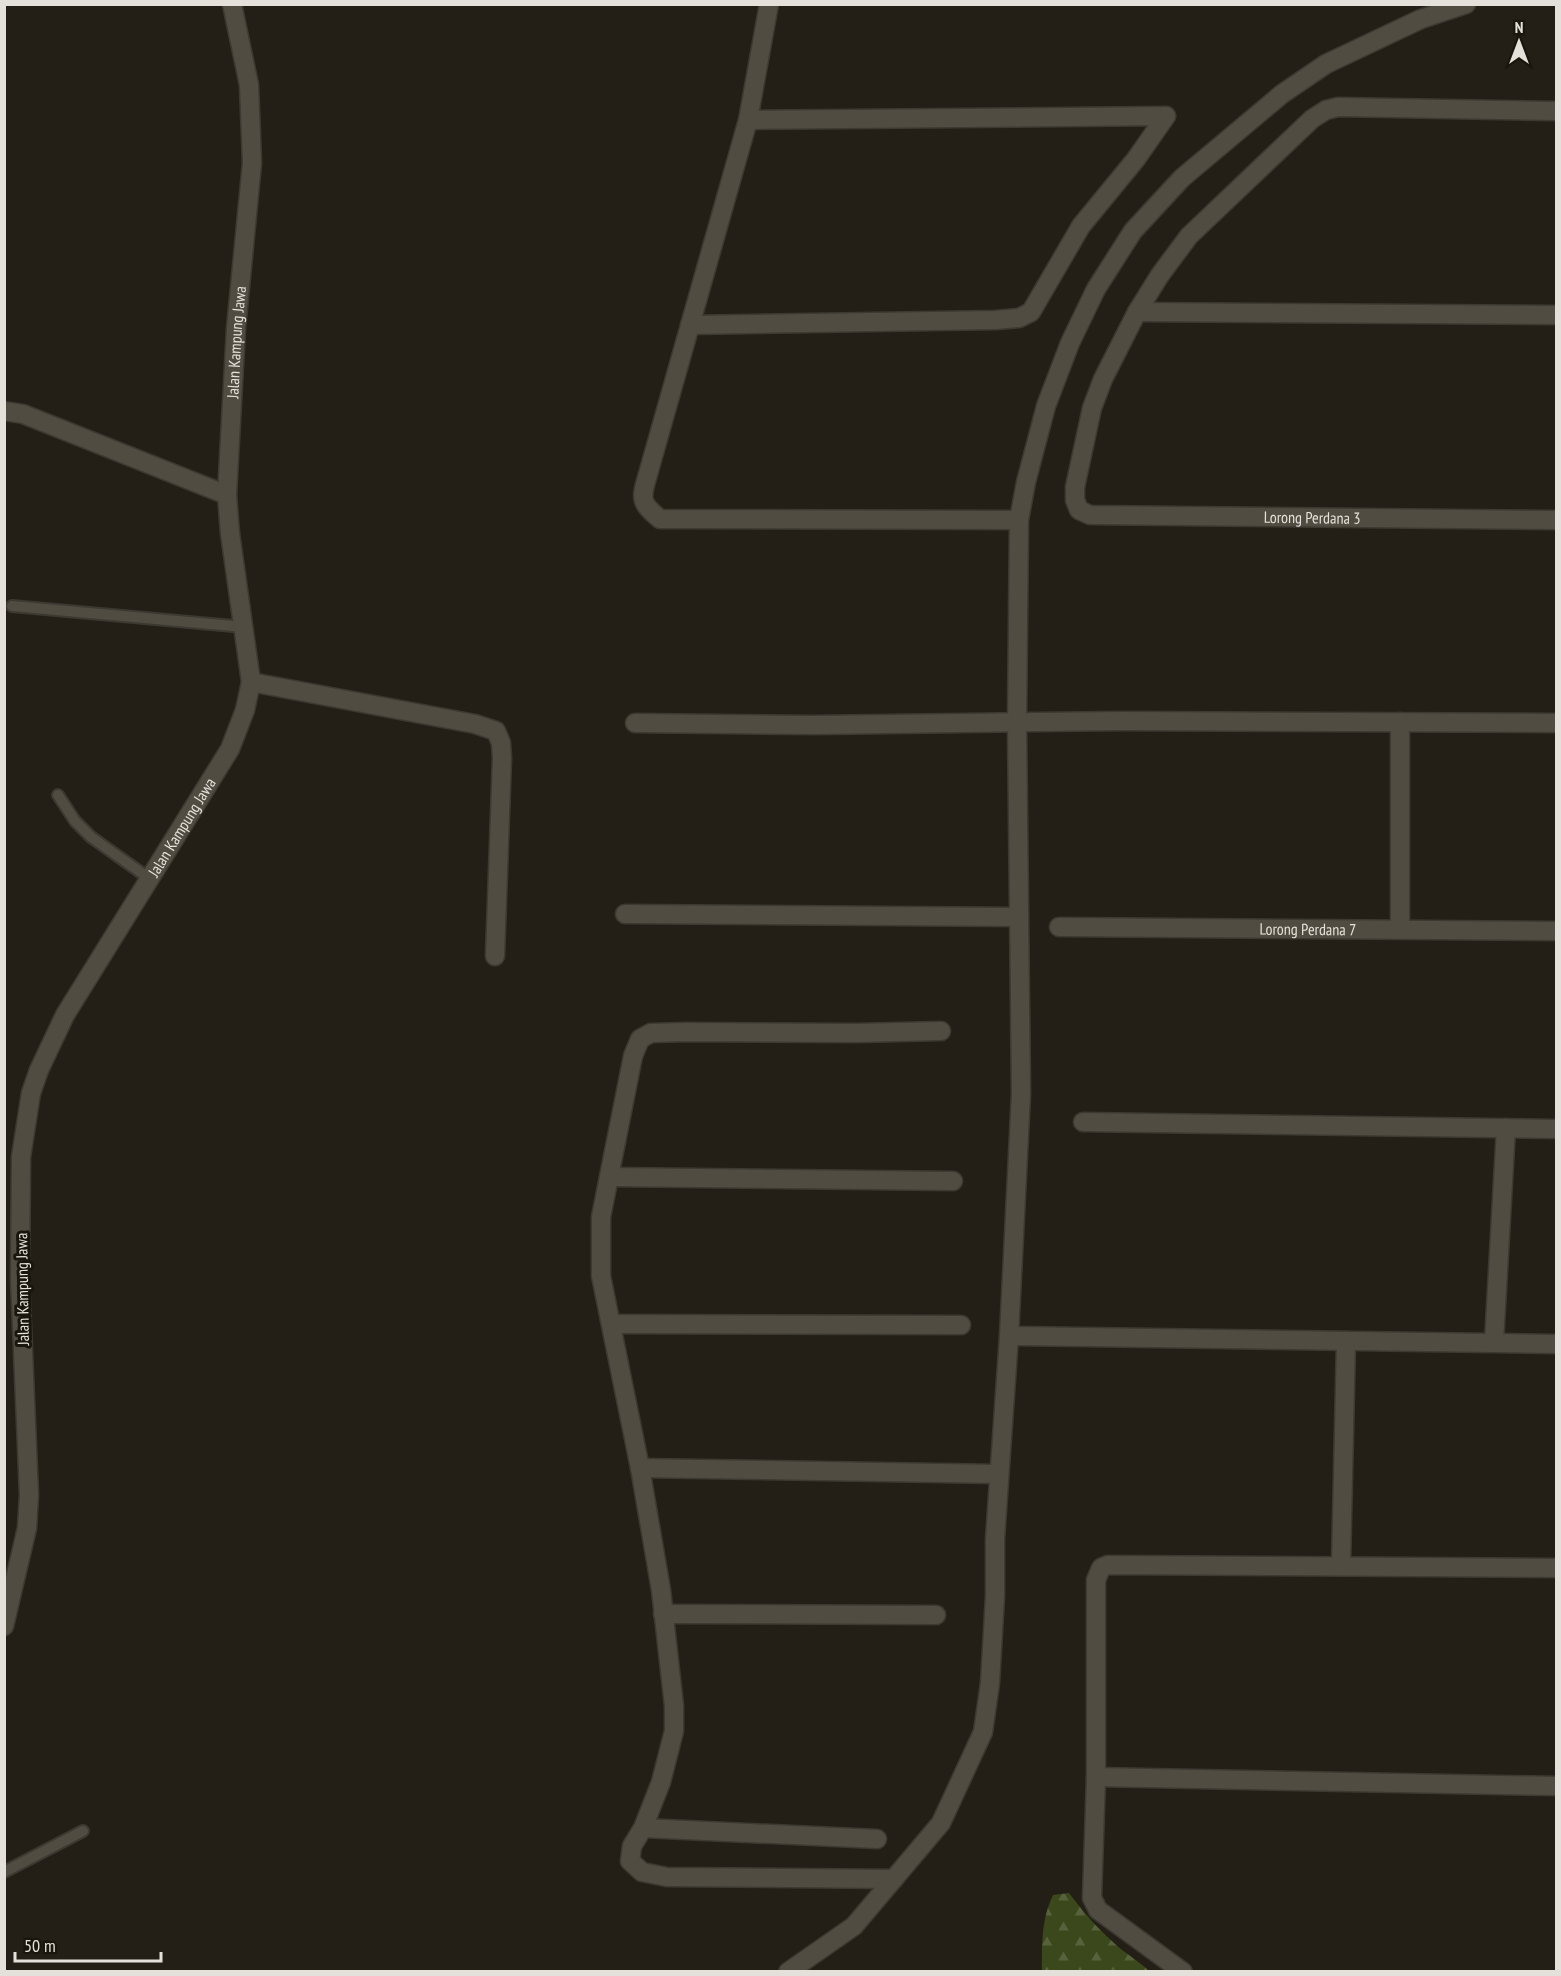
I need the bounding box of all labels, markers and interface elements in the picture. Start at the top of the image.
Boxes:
north arrow [1489,12,1549,72]
text: N [1515,17,1523,37]
street label: Jalan Kampung Jawa [222,285,250,400]
street label: Lorong Perdana 3 [1264,507,1361,528]
street label: Jalan Kampung Jawa [143,774,220,881]
street label: Lorong Perdana 7 [1260,919,1356,939]
street label: Jalan Kampung Jawa [11,1233,33,1346]
scale bar [15,1925,160,1963]
text: 50 m [24,1934,56,1957]

